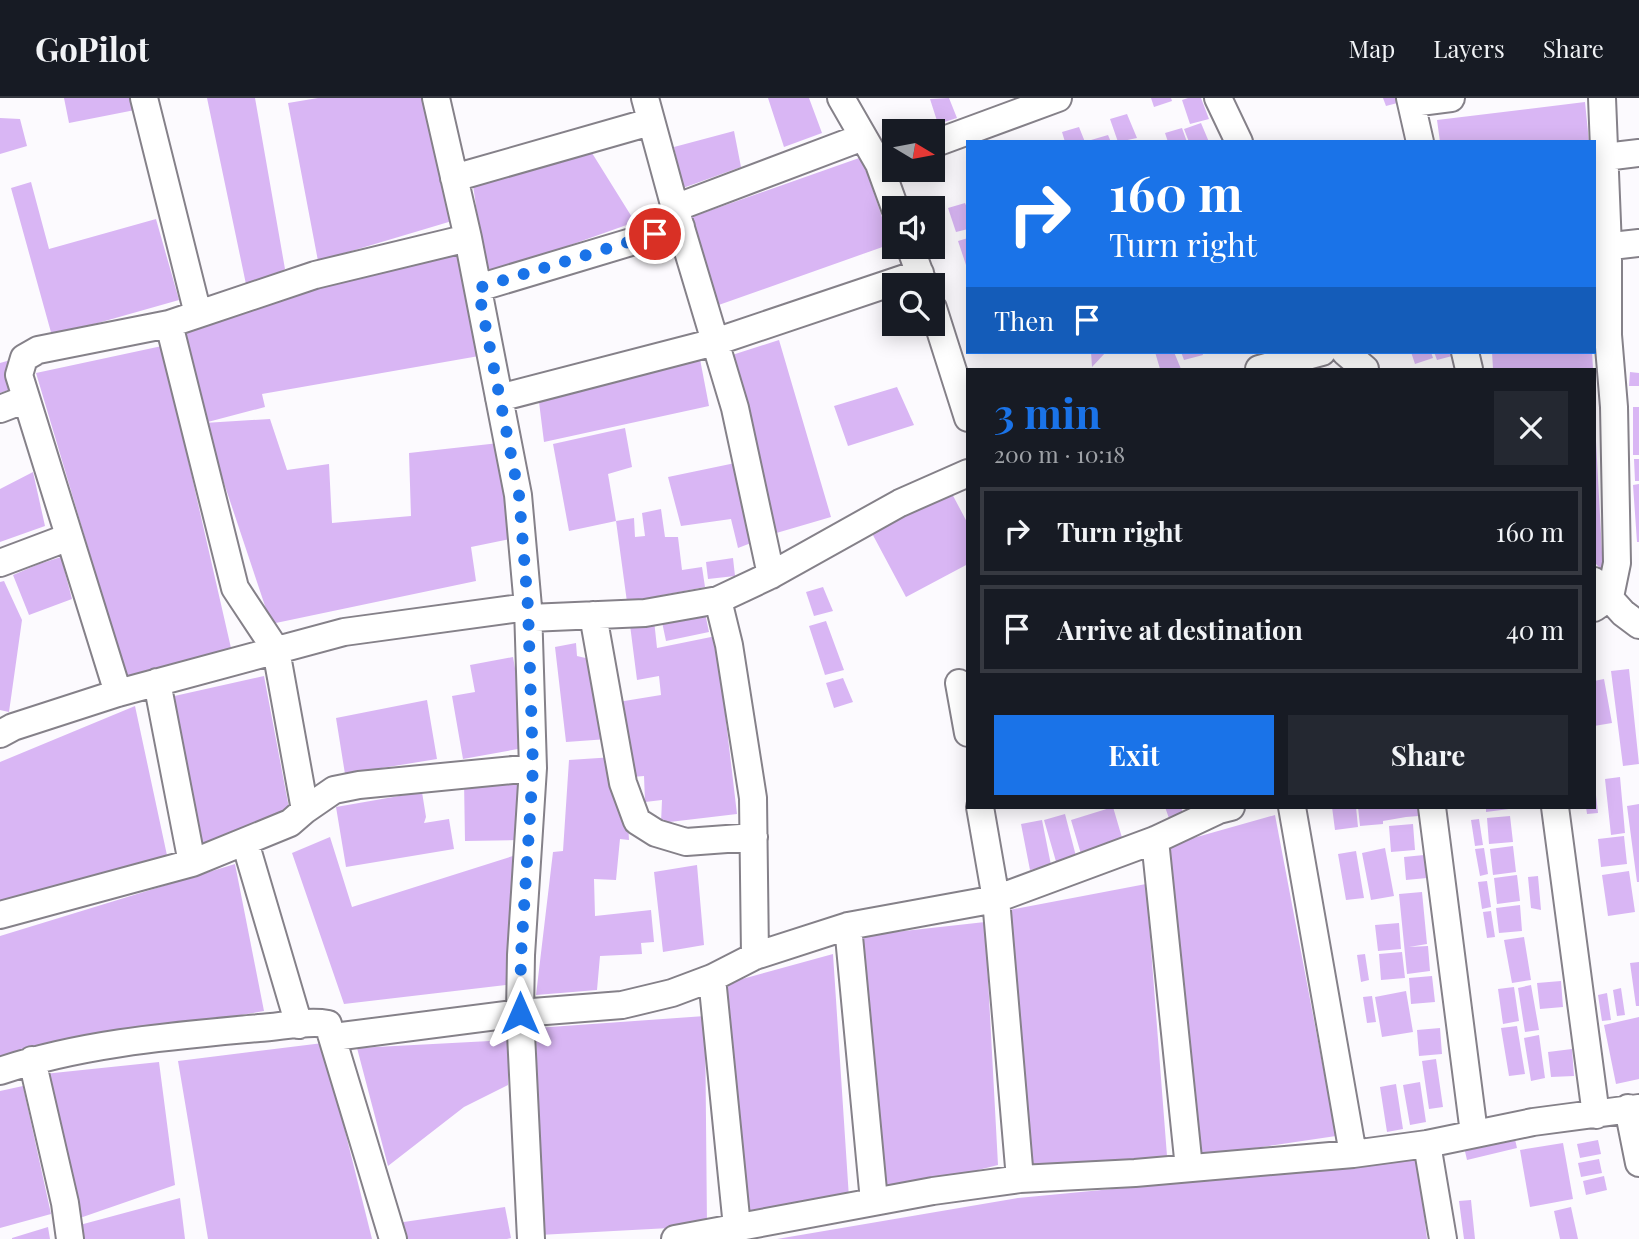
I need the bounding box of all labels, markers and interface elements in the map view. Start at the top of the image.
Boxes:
text: GoPilot [35,26,149,70]
text: Map [1349,32,1395,64]
text: Layers [1433,32,1505,64]
text: Share [1543,32,1604,64]
north arrow [882,119,945,182]
map controls [882,119,945,336]
text: 160 m [1109,159,1243,224]
icon: right [994,168,1085,259]
button: sound [882,196,945,259]
pin [625,204,685,264]
icon: arrive [636,215,674,253]
text: Turn right [1109,222,1257,265]
button: search [882,273,945,336]
icon: arrive [1068,301,1106,339]
text: Then [994,303,1054,338]
text: 3 min [994,384,1101,440]
button: close [1494,391,1568,465]
text: 200 m · 10:18 [994,438,1125,469]
icon: right [998,512,1036,550]
text: Turn right [1057,514,1183,549]
text: 160 m [1496,514,1564,549]
icon: arrive [998,610,1036,648]
text: Arrive at destination [1057,612,1303,647]
text: 40 m [1506,612,1564,647]
button: Exit [994,715,1274,795]
button: Share [1288,715,1568,795]
position arrow [483,976,557,1050]

